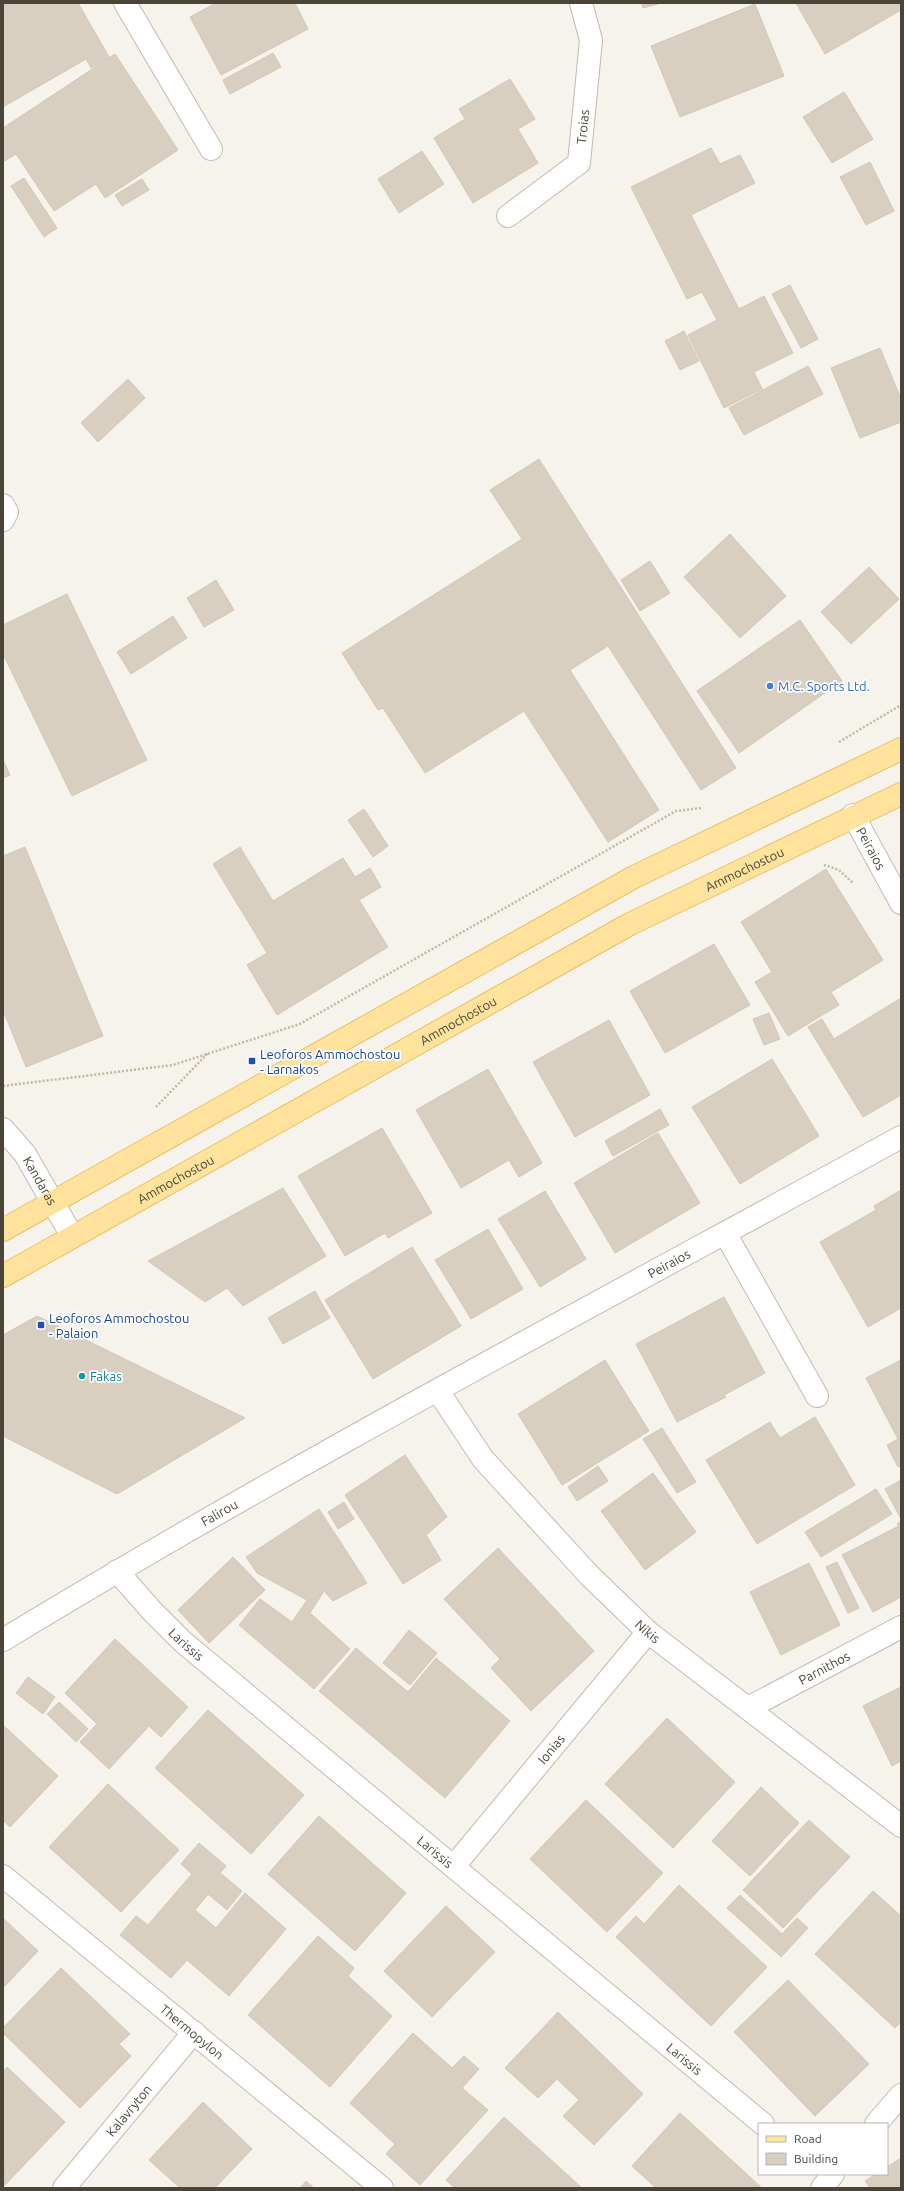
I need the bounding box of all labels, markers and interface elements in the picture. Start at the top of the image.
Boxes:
street label: Troias [574,108,591,145]
place label: M.C. Sports Ltd. [778,679,870,693]
marker: M.C. Sports Ltd. [765,681,775,691]
street label: Peiraios [854,825,889,872]
street label: Ammochostou [703,844,786,894]
street label: Ammochostou [418,993,499,1047]
place label: Leoforos Ammochostou - Larnakos [260,1047,400,1076]
marker: Leoforos Ammochostou - Larnakos [247,1056,257,1066]
street label: Ammochostou [135,1152,216,1206]
street label: Kandaras [21,1154,60,1208]
street label: Peiraios [645,1246,693,1281]
place label: Leoforos Ammochostou - Palaion [49,1311,189,1340]
marker: Leoforos Ammochostou - Palaion [36,1320,46,1330]
place label: Fakas [90,1369,122,1383]
marker: Fakas [77,1371,87,1381]
street label: Falirou [199,1497,240,1529]
street label: Nikis [633,1617,663,1646]
street label: Larissis [166,1625,207,1663]
street label: Parnithos [796,1648,852,1687]
street label: Ionias [535,1731,567,1766]
street label: Larissis [415,1833,456,1871]
street label: Thermopylon [158,2002,227,2062]
street label: Larissis [664,2040,705,2078]
street label: Kalavryton [103,2082,154,2139]
legend [758,2123,888,2175]
text: Road [794,2132,822,2145]
text: Building [794,2152,838,2165]

